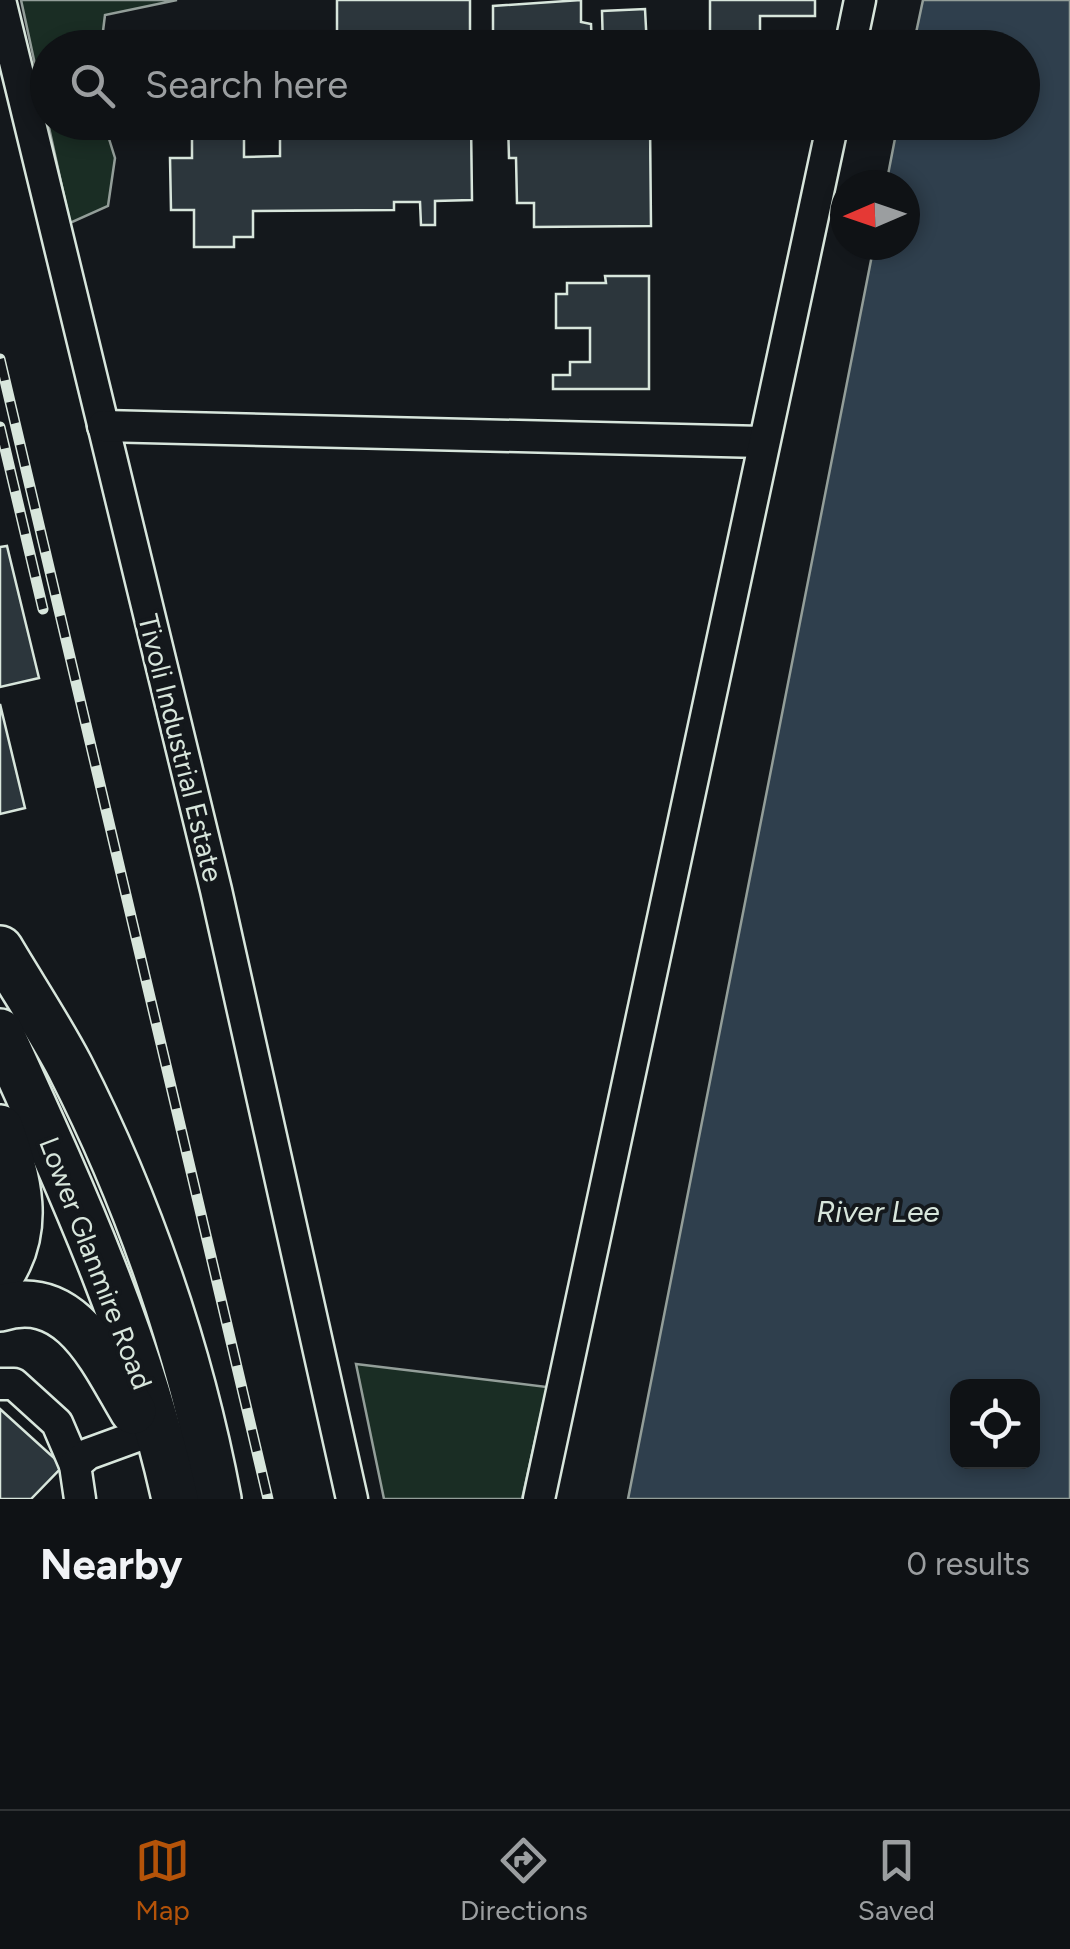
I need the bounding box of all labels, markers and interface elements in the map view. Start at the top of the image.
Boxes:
search box [30,30,1040,140]
icon: search [65,58,120,113]
text: Search here [145,62,348,108]
north arrow [830,170,920,260]
street label: Tivoli Industrial Estate [131,611,231,885]
street label: Lower Glanmire Road [32,1132,160,1394]
water label: River Lee [816,1193,940,1230]
map controls [950,1379,1040,1469]
button: locate [950,1379,1040,1469]
text: Nearby [40,1539,182,1590]
text: 0 results [906,1545,1030,1583]
tab: Map [135,1833,190,1927]
tab: Directions [460,1833,588,1927]
tab: Saved [858,1833,935,1927]

